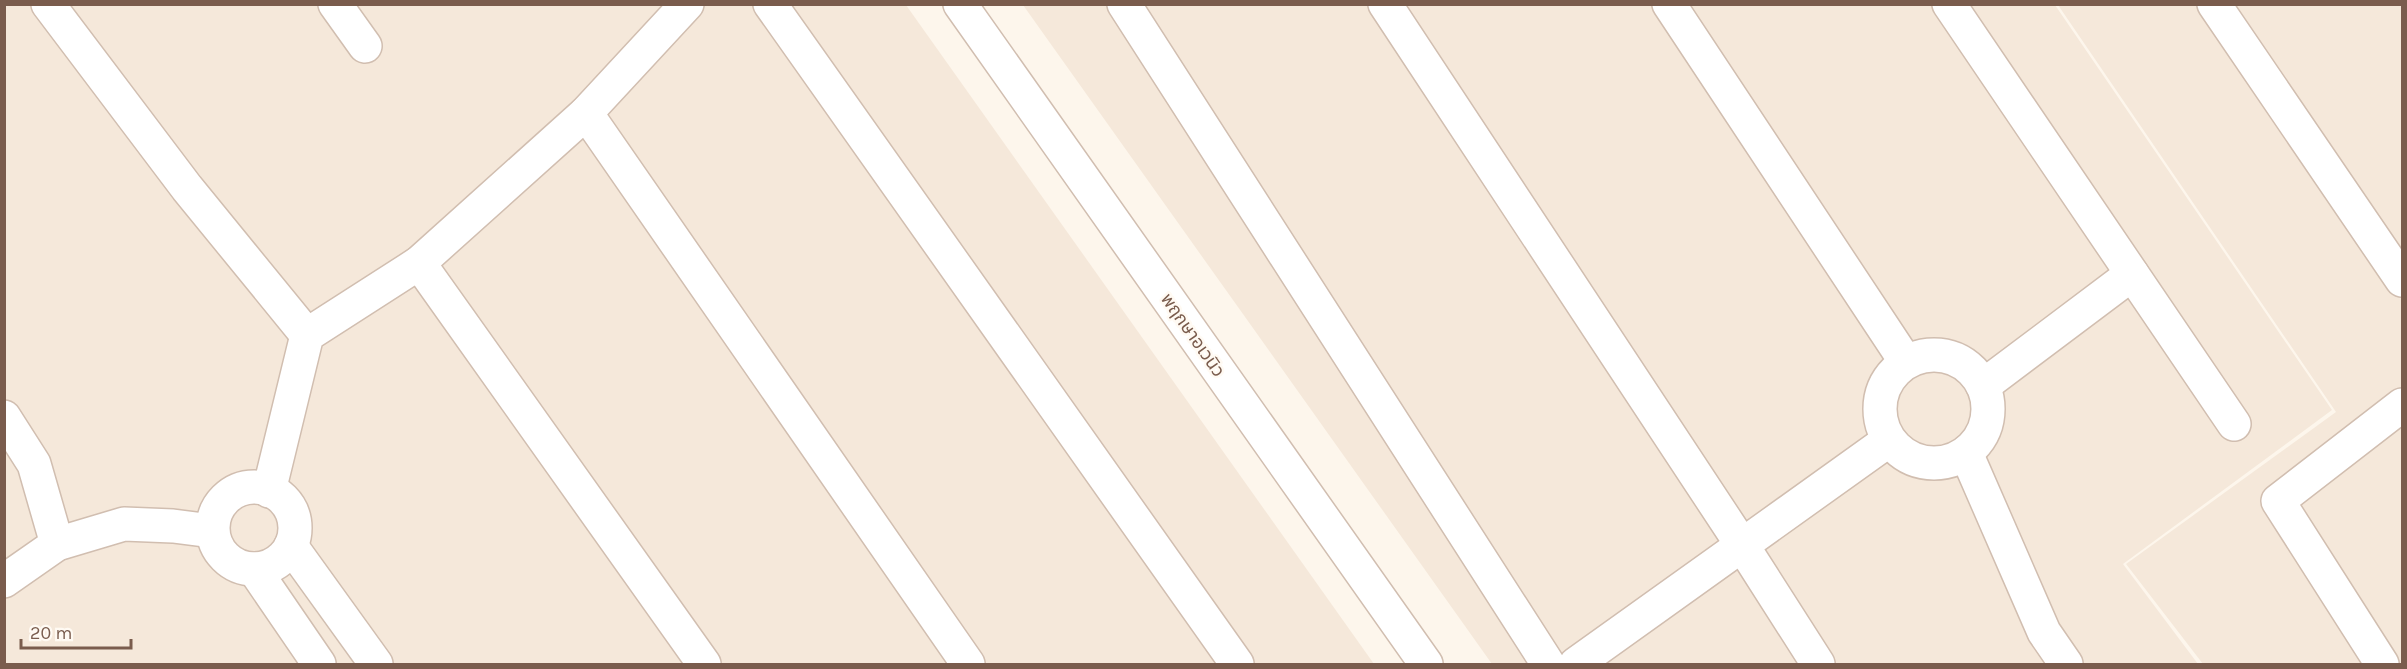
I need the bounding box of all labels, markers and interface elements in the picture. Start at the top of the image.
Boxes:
street label: พฤกษาอเวนิว [1156,289,1230,381]
scale bar [21,612,130,650]
text: 20 m [30,622,72,644]

